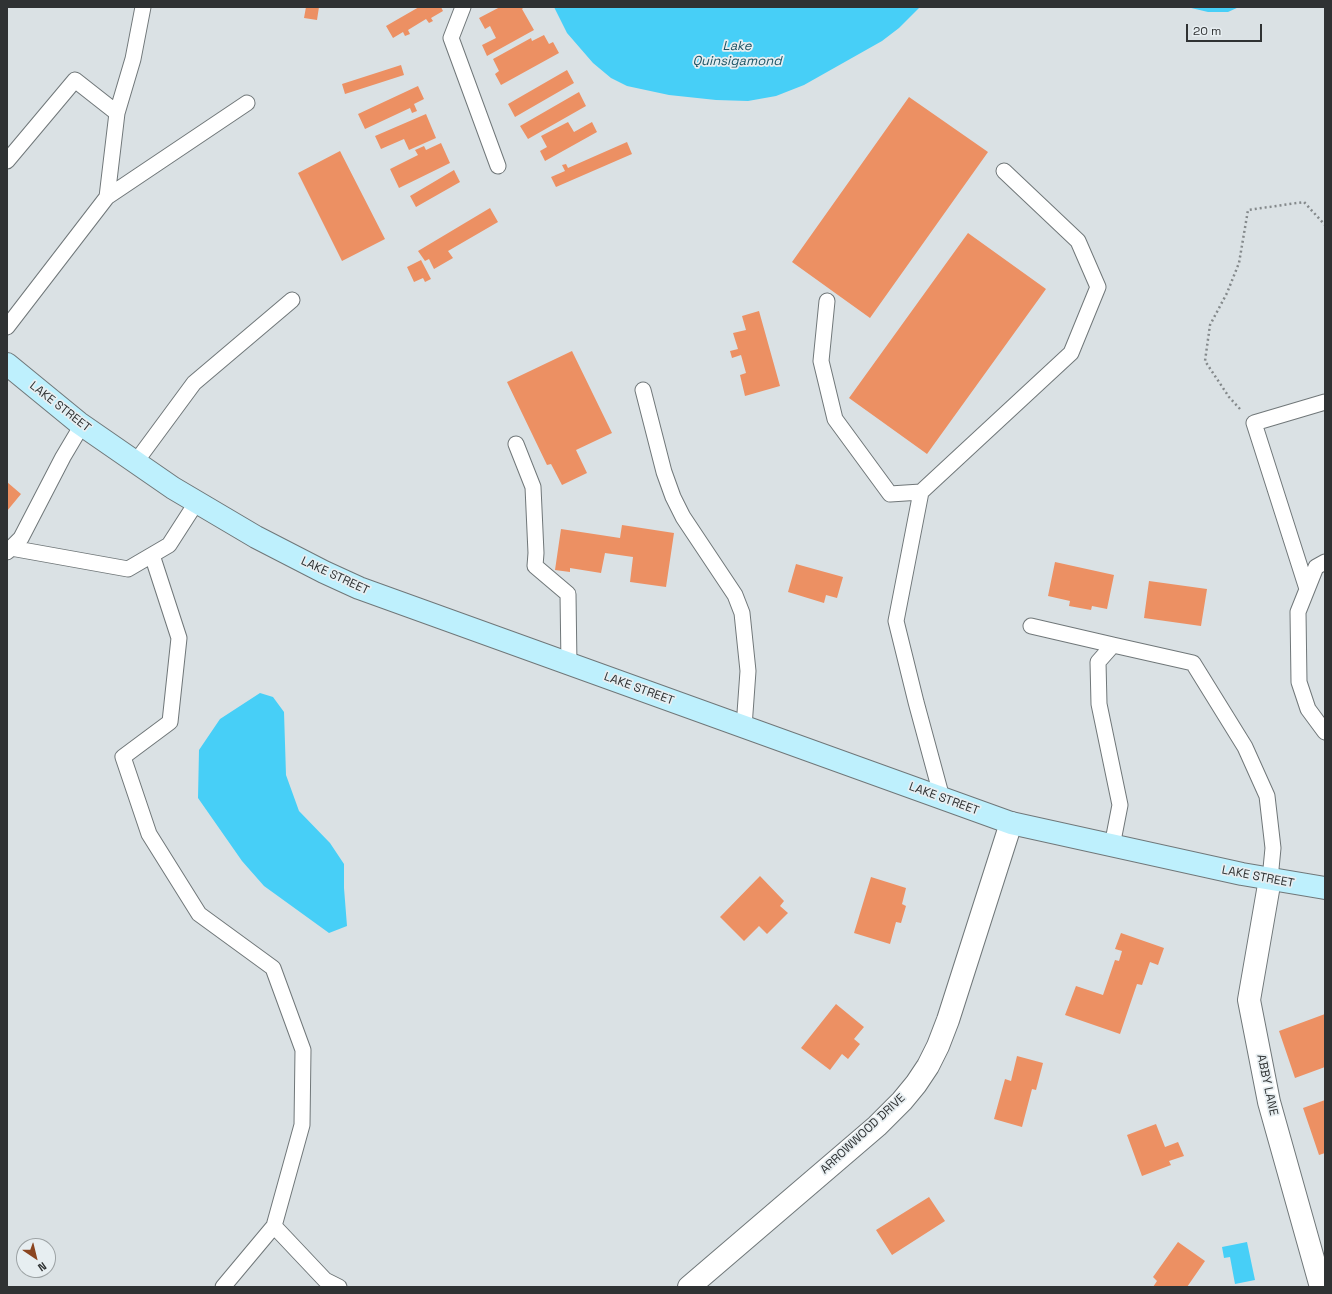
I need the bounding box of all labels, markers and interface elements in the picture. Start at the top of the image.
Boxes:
scale bar [1188,16,1264,42]
text: 20 m [1193,23,1221,39]
water label: Lake Quinsigamond [692,38,782,69]
street label: LAKE STREET [27,379,93,435]
street label: LAKE STREET [299,554,371,598]
street label: LAKE STREET [602,670,676,708]
street label: LAKE STREET [907,780,981,818]
street label: LAKE STREET [1221,863,1295,891]
street label: ABBY LANE [1253,1053,1281,1117]
street label: ARROWWOOD DRIVE [818,1091,908,1177]
north arrow [16,1238,56,1278]
text: N [35,1259,49,1275]

